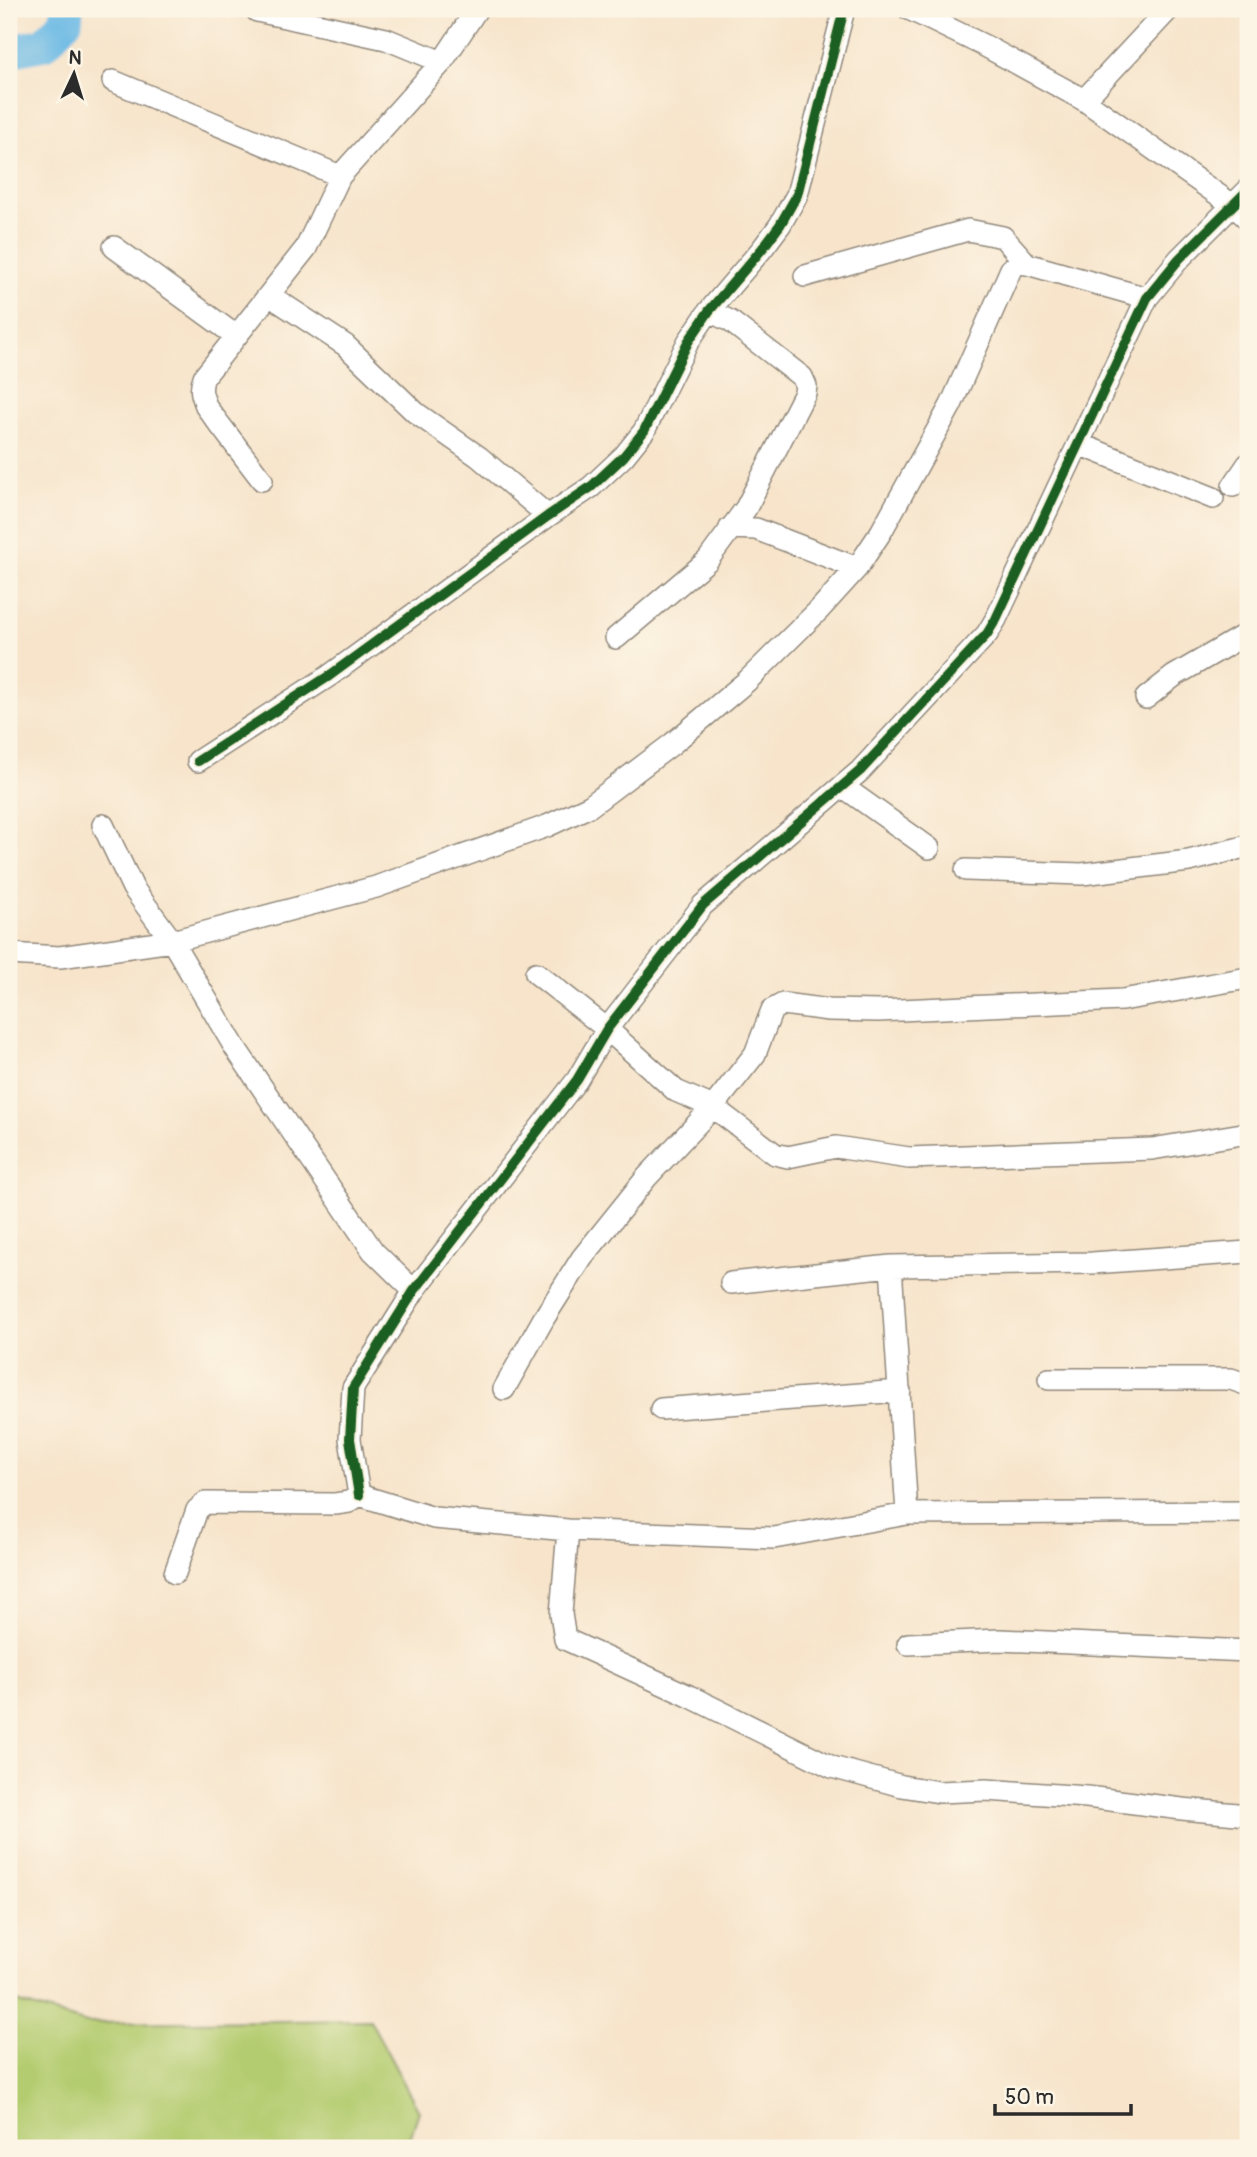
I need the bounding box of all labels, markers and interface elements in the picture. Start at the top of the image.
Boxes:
north arrow [38,38,108,108]
text: N [68,46,83,70]
scale bar [995,2073,1131,2117]
text: 50 m [1005,2084,1054,2111]

